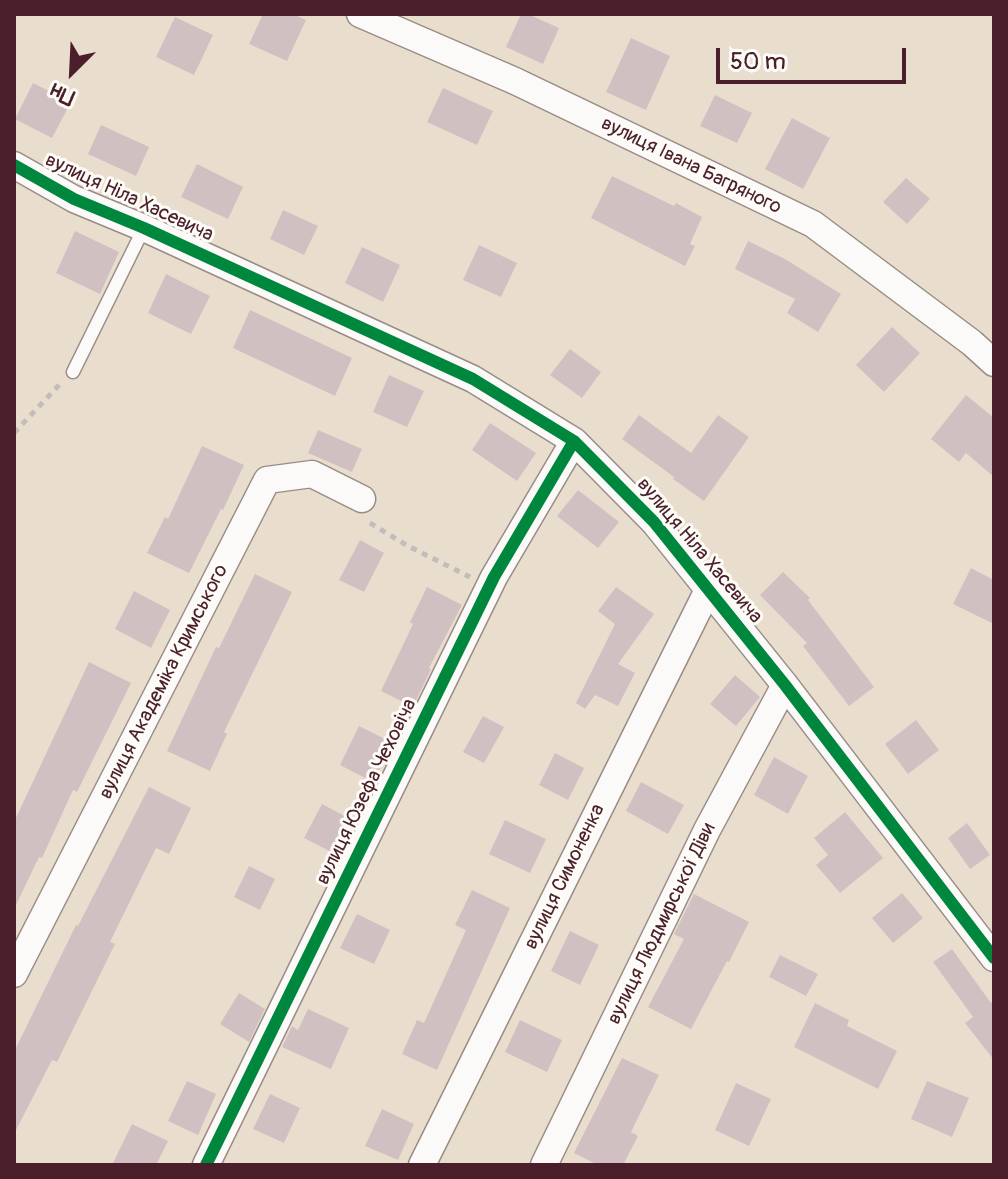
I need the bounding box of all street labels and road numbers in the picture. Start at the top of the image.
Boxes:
street label: вулиця Івана Багряного [597,112,785,220]
street label: вулиця Ніла Хасевича [41,149,217,247]
street label: вулиця Ніла Хасевича [631,473,767,629]
street label: вулиця Академіка Кримського [94,561,234,803]
street label: вулиця Юзефа Чеховіча [312,695,422,889]
street label: вулиця Симоненка [519,800,611,954]
street label: вулиця Людмирської Діви [603,819,721,1029]

